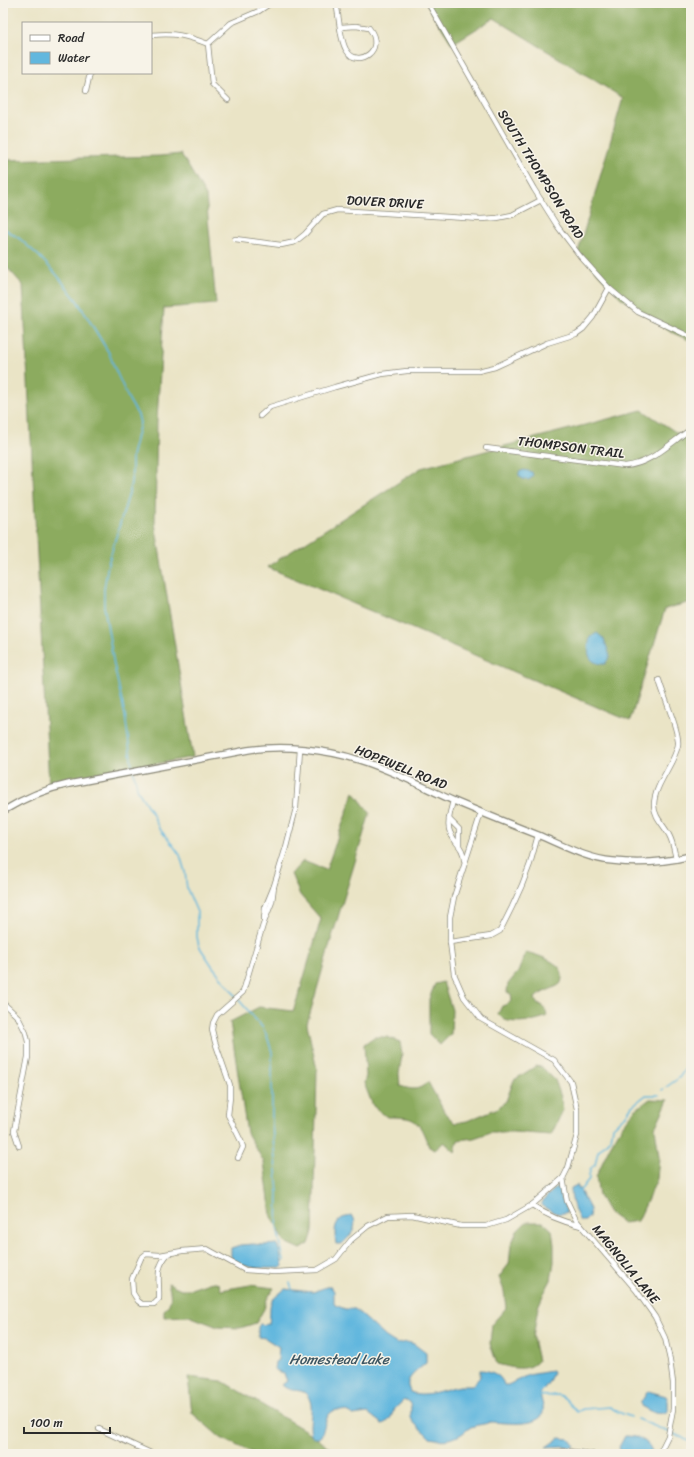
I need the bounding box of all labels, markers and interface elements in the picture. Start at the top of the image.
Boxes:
legend [22,22,152,74]
text: Road [58,27,85,49]
text: Water [58,47,91,69]
street label: SOUTH THOMPSON ROAD [492,105,590,244]
street label: DOVER DRIVE [346,189,425,216]
street label: THOMPSON TRAIL [516,429,626,465]
street label: HOPEWELL ROAD [351,738,451,796]
street label: MAGNOLIA LANE [586,1219,666,1310]
water label: Homestead Lake [289,1347,390,1372]
scale bar [24,1409,110,1435]
text: 100 m [30,1412,63,1434]

